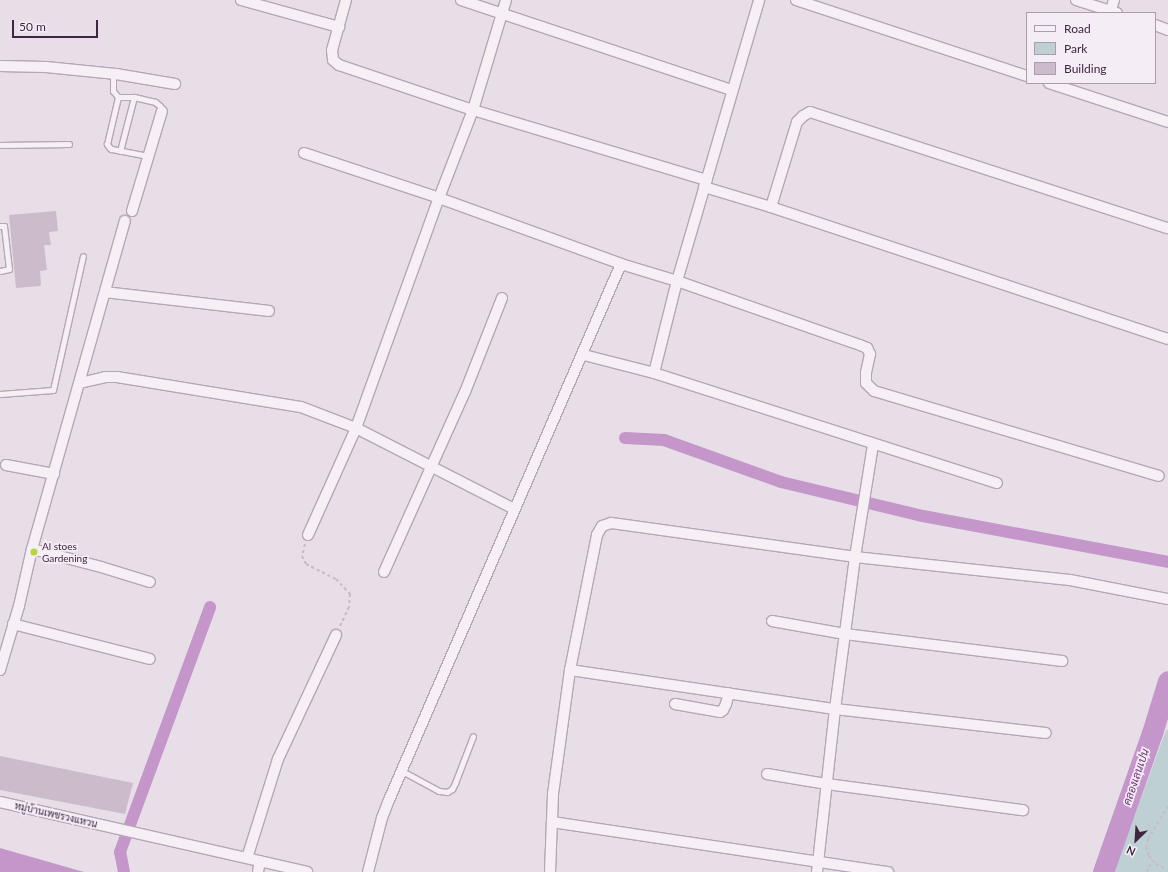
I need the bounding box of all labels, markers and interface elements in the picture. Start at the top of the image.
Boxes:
scale bar [14,12,100,38]
legend [1026,12,1156,84]
text: 50 m [19,19,46,34]
text: Road [1064,21,1091,36]
text: Park [1064,41,1087,56]
text: Building [1064,61,1107,76]
place label: Al stoes Gardening [42,540,87,564]
marker: Al stoes Gardening [29,547,39,557]
water label: คลองเลนเปน [1120,747,1152,807]
street label: หมู่บ้านเพชรวงแหวน [13,800,99,830]
north arrow [1116,820,1156,860]
text: N [1124,844,1137,859]

